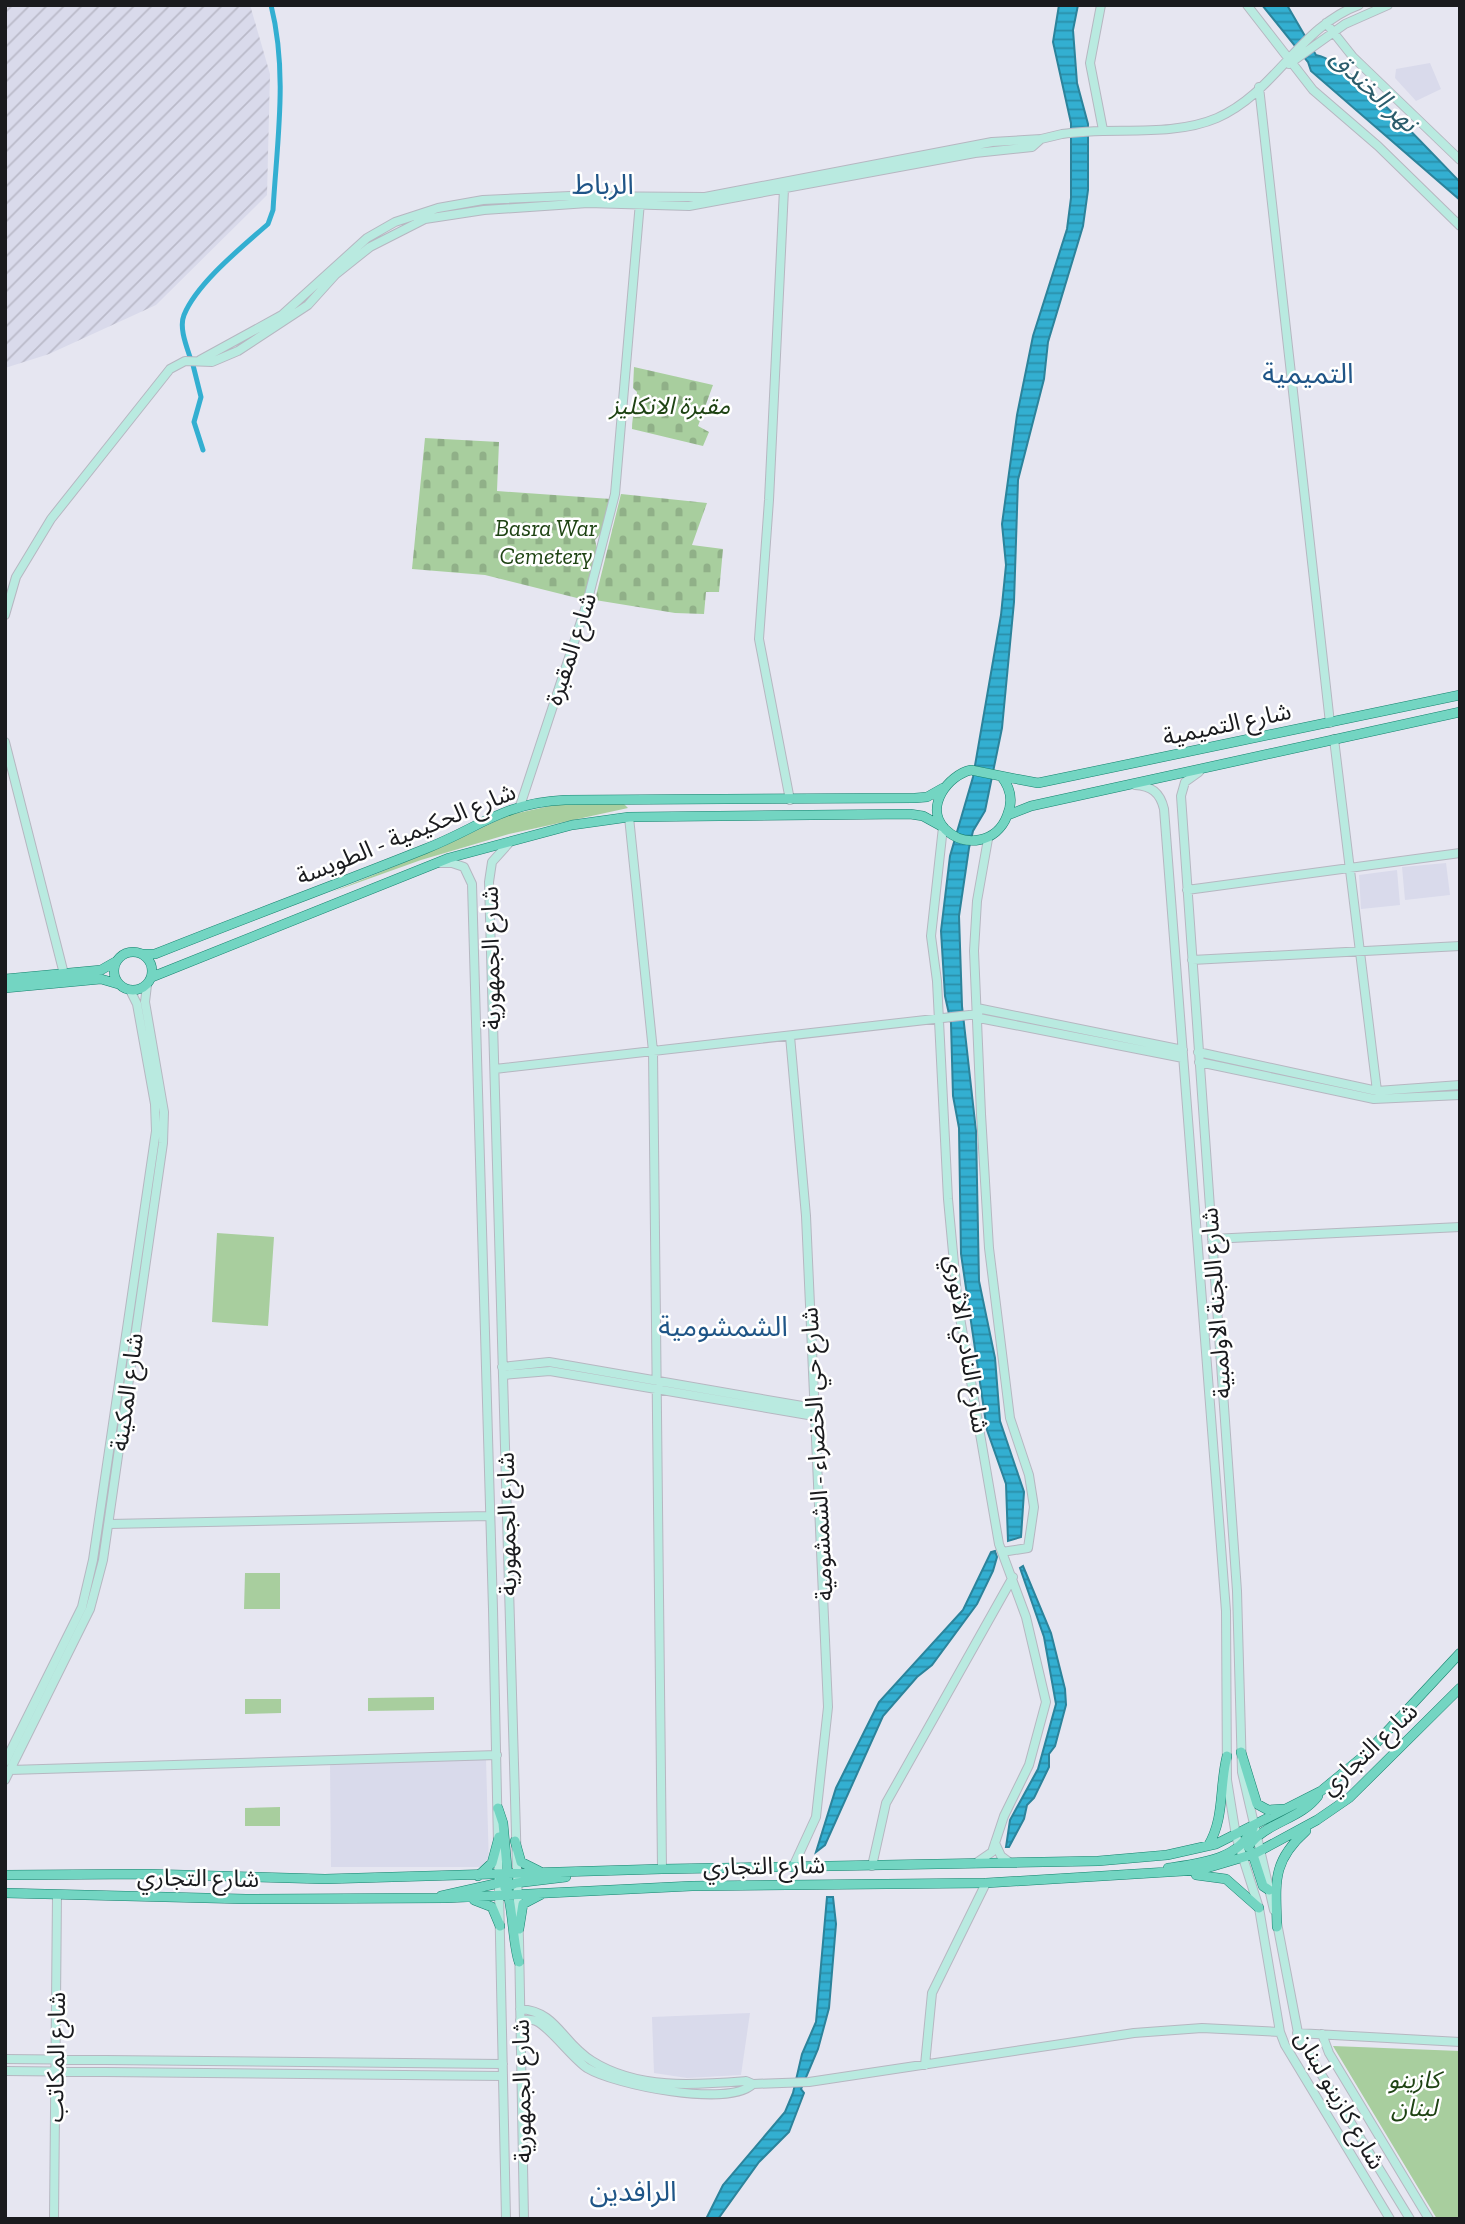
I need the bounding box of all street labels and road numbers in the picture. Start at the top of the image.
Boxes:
street label: شارع المقبرة [539,589,605,710]
street label: شارع التميمية [1160,696,1294,754]
street label: شارع الحكيمية - الطويسة [292,776,521,894]
street label: شارع الجمهورية [475,886,509,1030]
street label: شارع اللجنة الاولمبية [1194,1206,1240,1400]
street label: شارع النادي الاثوري [935,1253,996,1436]
street label: شارع حي الخضراء - الشمشومية [794,1306,843,1602]
street label: شارع المكينة [104,1331,152,1453]
street label: شارع الجمهورية [491,1452,525,1596]
street label: شارع التجاري [1314,1696,1426,1804]
street label: شارع التجاري [703,1850,826,1886]
street label: شارع التجاري [136,1862,259,1898]
street label: شارع المكاتب [40,1991,74,2123]
street label: شارع الجمهورية [506,2019,540,2163]
street label: شارع كازينو لبنان [1286,2025,1392,2176]

